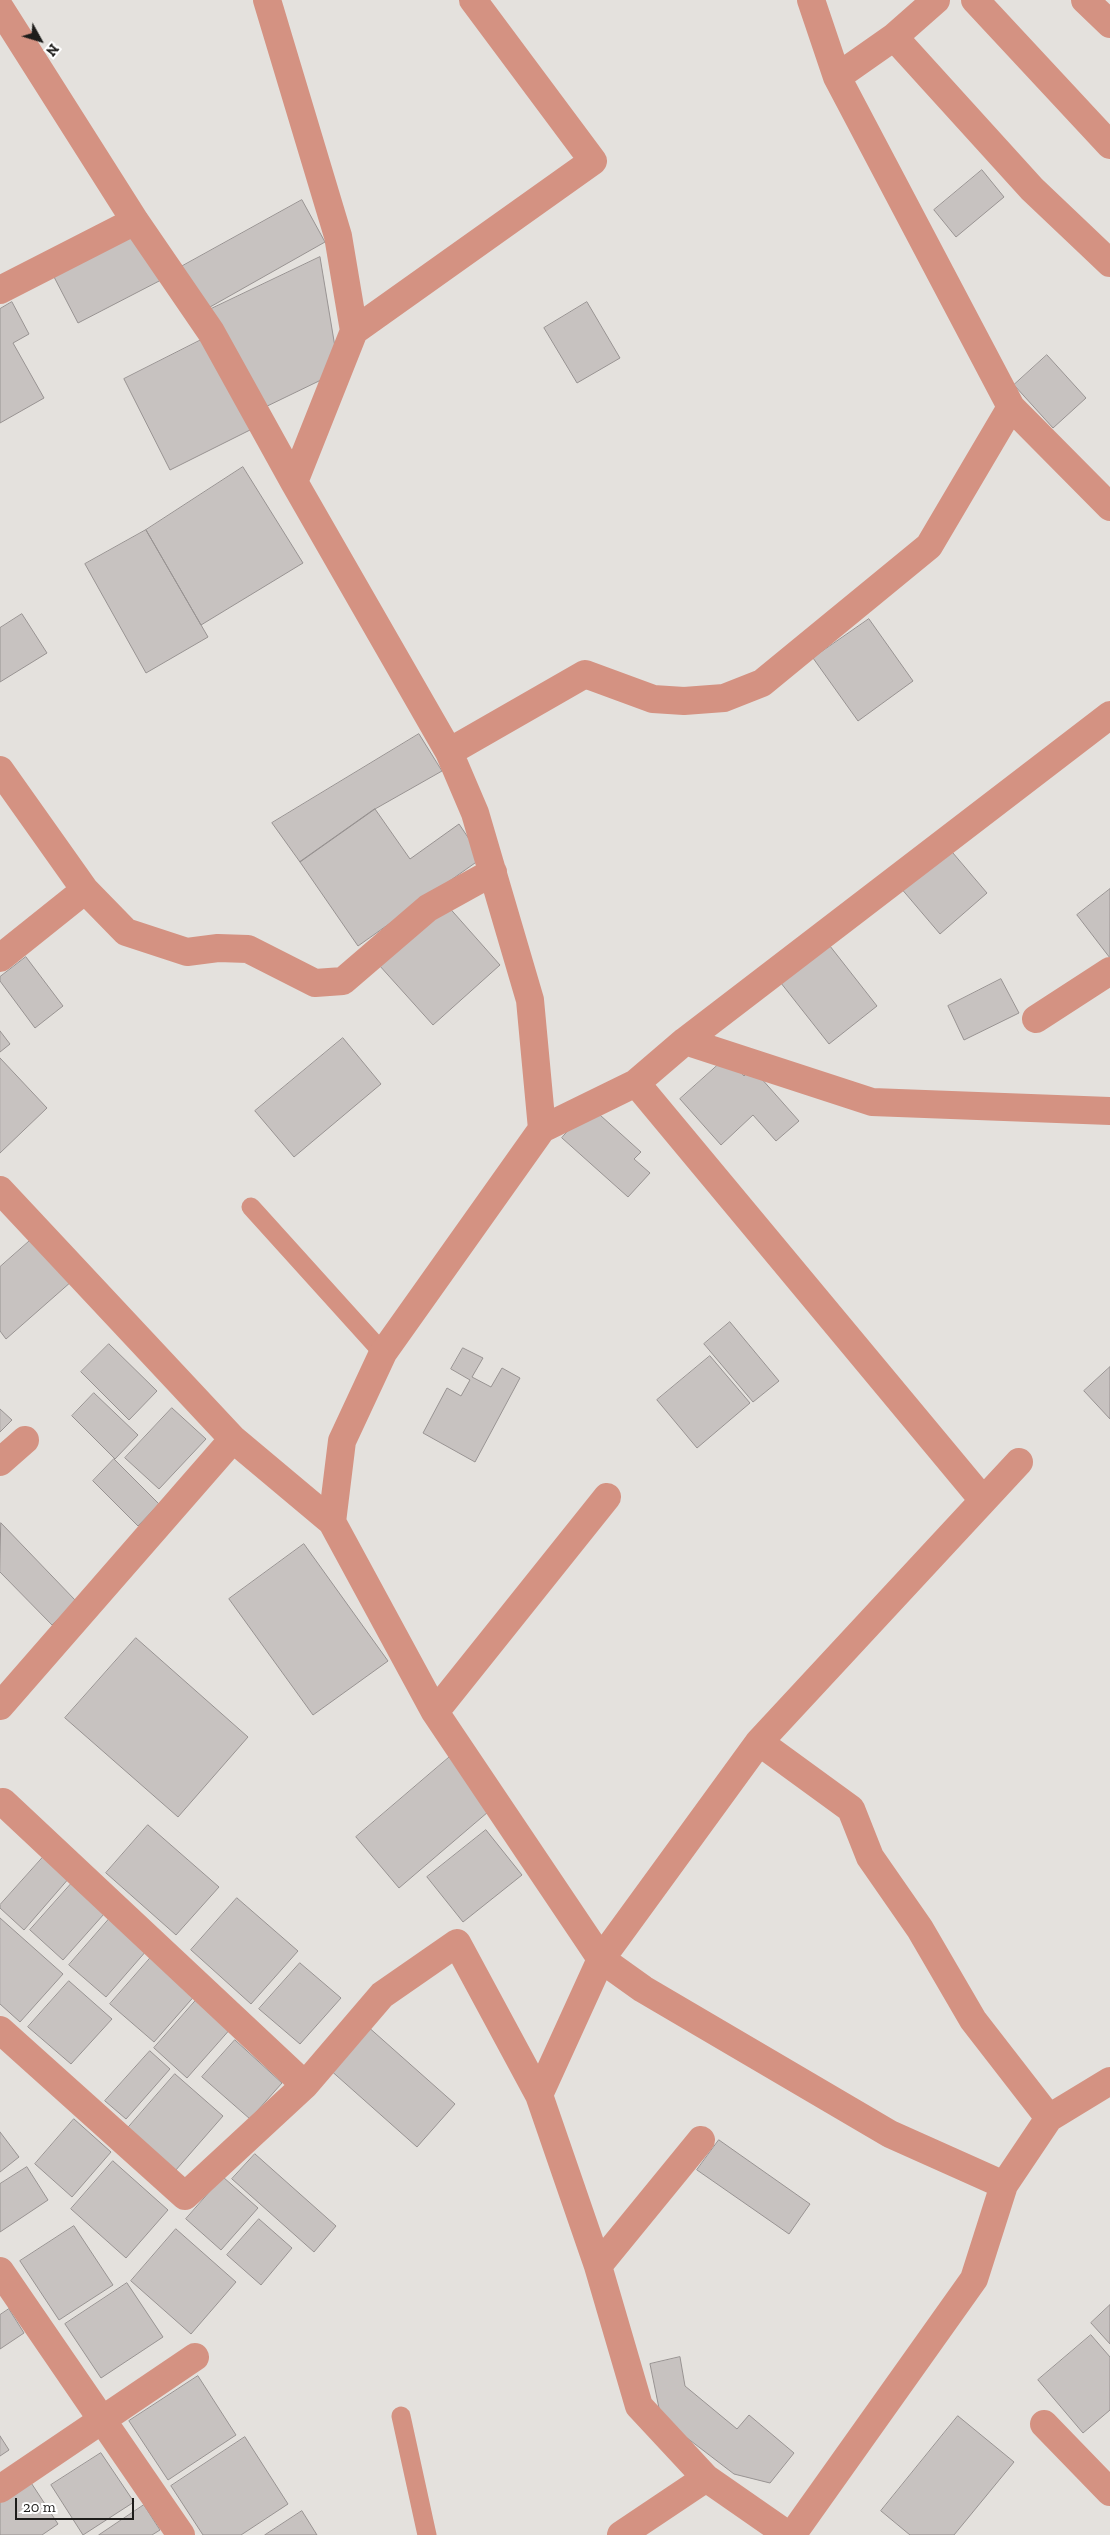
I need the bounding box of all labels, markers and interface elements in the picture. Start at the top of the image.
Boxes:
north arrow [15,15,65,65]
text: N [42,40,62,59]
scale bar [18,2488,136,2520]
text: 20 m [23,2498,56,2516]

